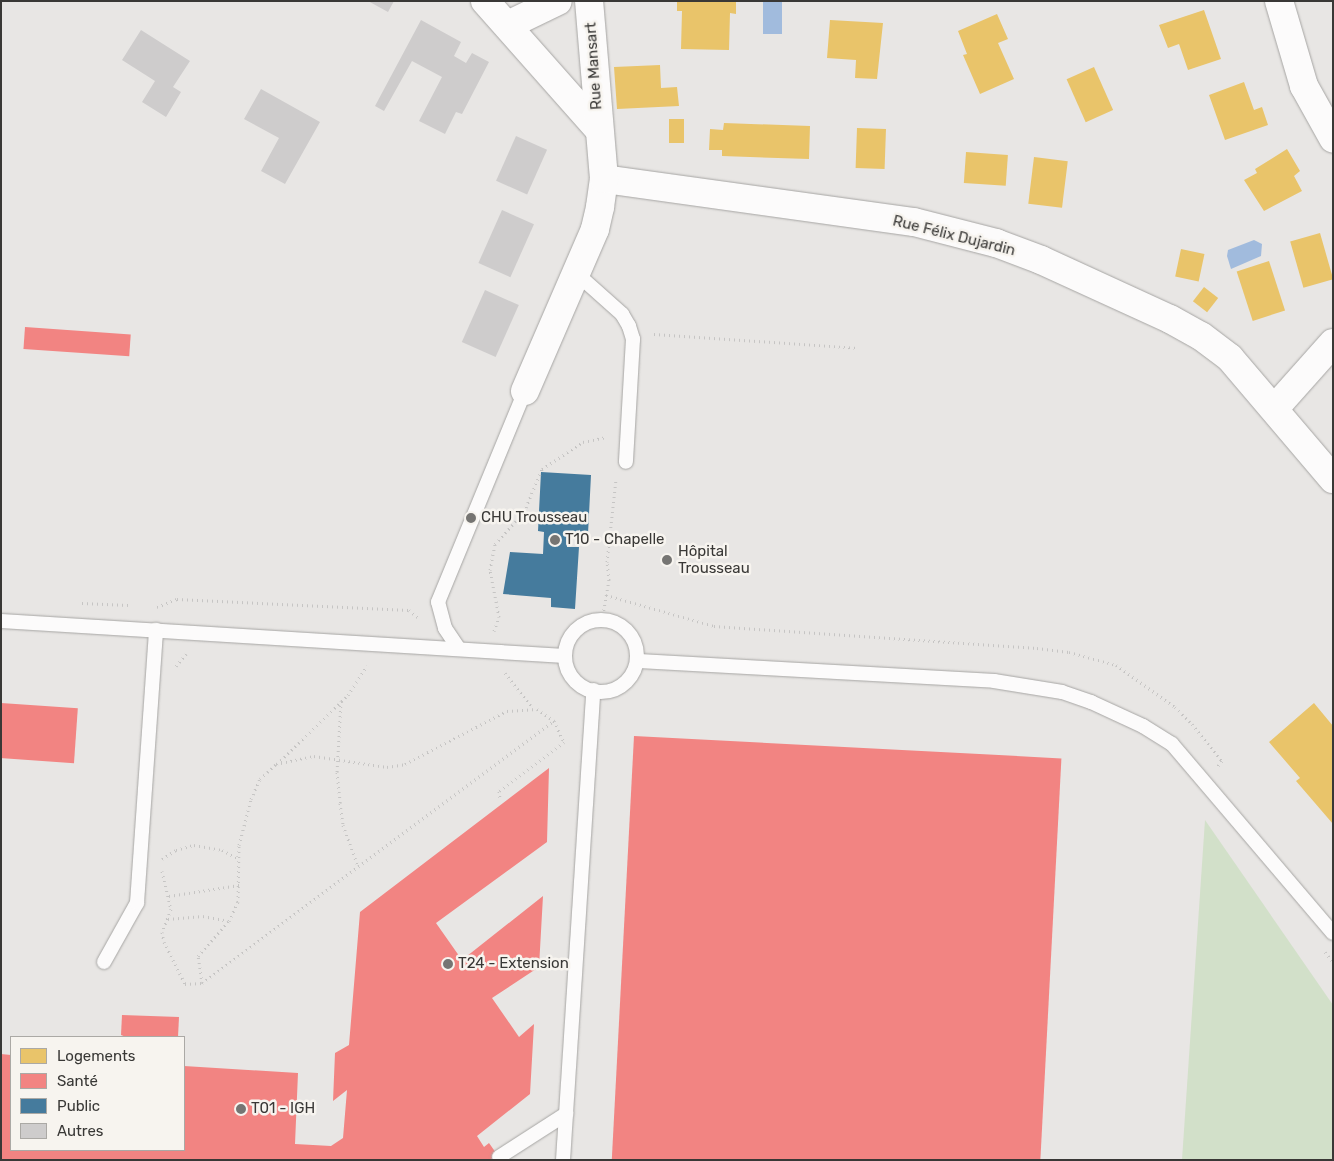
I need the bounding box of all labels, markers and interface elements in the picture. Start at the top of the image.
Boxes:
street label: Rue Mansart [582,22,606,110]
street label: Rue Félix Dujardin [891,212,1017,260]
place label: CHU Trousseau [481,509,588,527]
marker: CHU Trousseau [465,512,477,524]
place label: T10 - Chapelle [565,531,664,549]
marker: T10 - Chapelle [549,534,561,546]
place label: Hôpital Trousseau [678,542,750,577]
marker: Hôpital Trousseau [660,553,674,567]
place label: T24 - Extension [458,955,569,973]
marker: T24 - Extension [442,958,454,970]
legend [10,1036,185,1151]
text: Logements [57,1047,135,1065]
text: Santé [57,1072,98,1090]
text: Public [57,1097,100,1115]
place label: T01 - IGH [251,1100,315,1118]
marker: T01 - IGH [235,1103,247,1115]
text: Autres [57,1122,103,1140]

